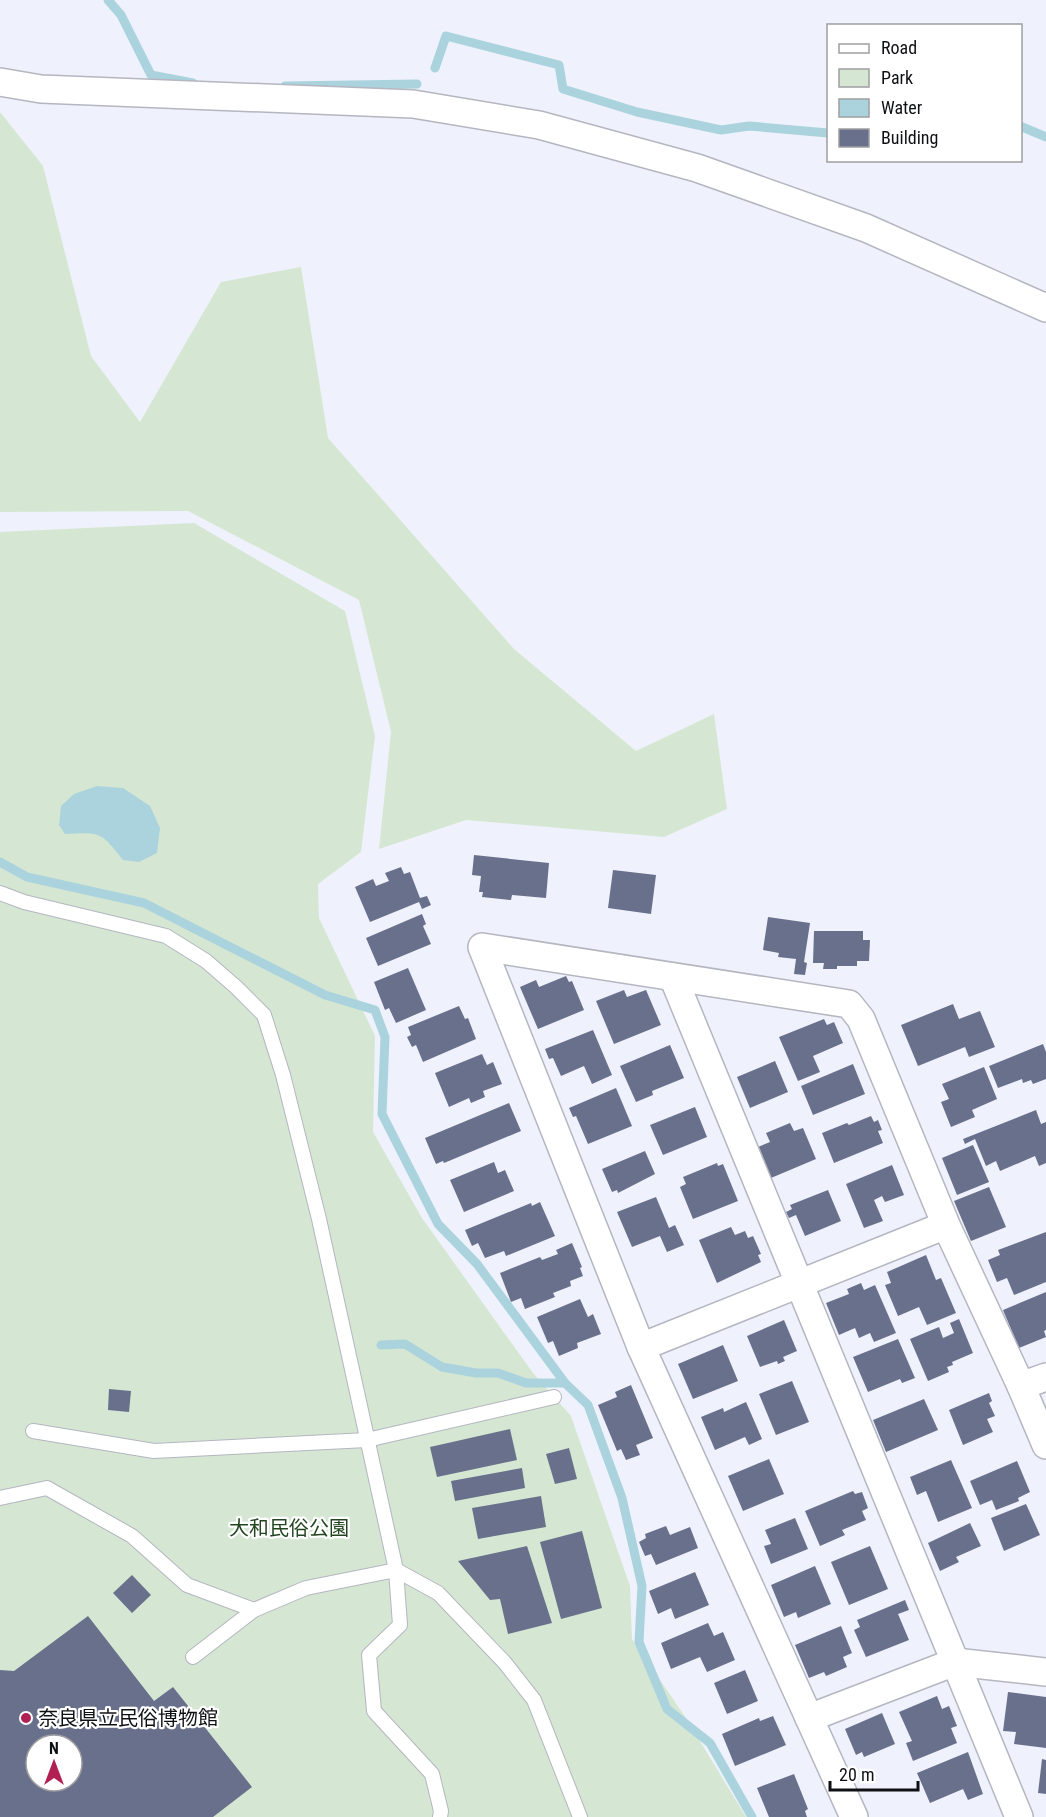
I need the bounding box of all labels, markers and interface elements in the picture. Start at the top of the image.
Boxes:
legend [827,24,1022,162]
text: Road [881,37,917,58]
text: Park [881,67,913,88]
text: Water [881,97,923,118]
text: Building [881,127,938,148]
park label: 大和民俗公園 [229,1516,349,1540]
place label: 奈良県立民俗博物館 [38,1706,218,1730]
marker: 奈良県立民俗博物館 [19,1711,33,1725]
north arrow [24,1733,84,1793]
text: N [49,1739,59,1758]
scale bar [830,1754,918,1792]
text: 20 m [839,1764,874,1785]

